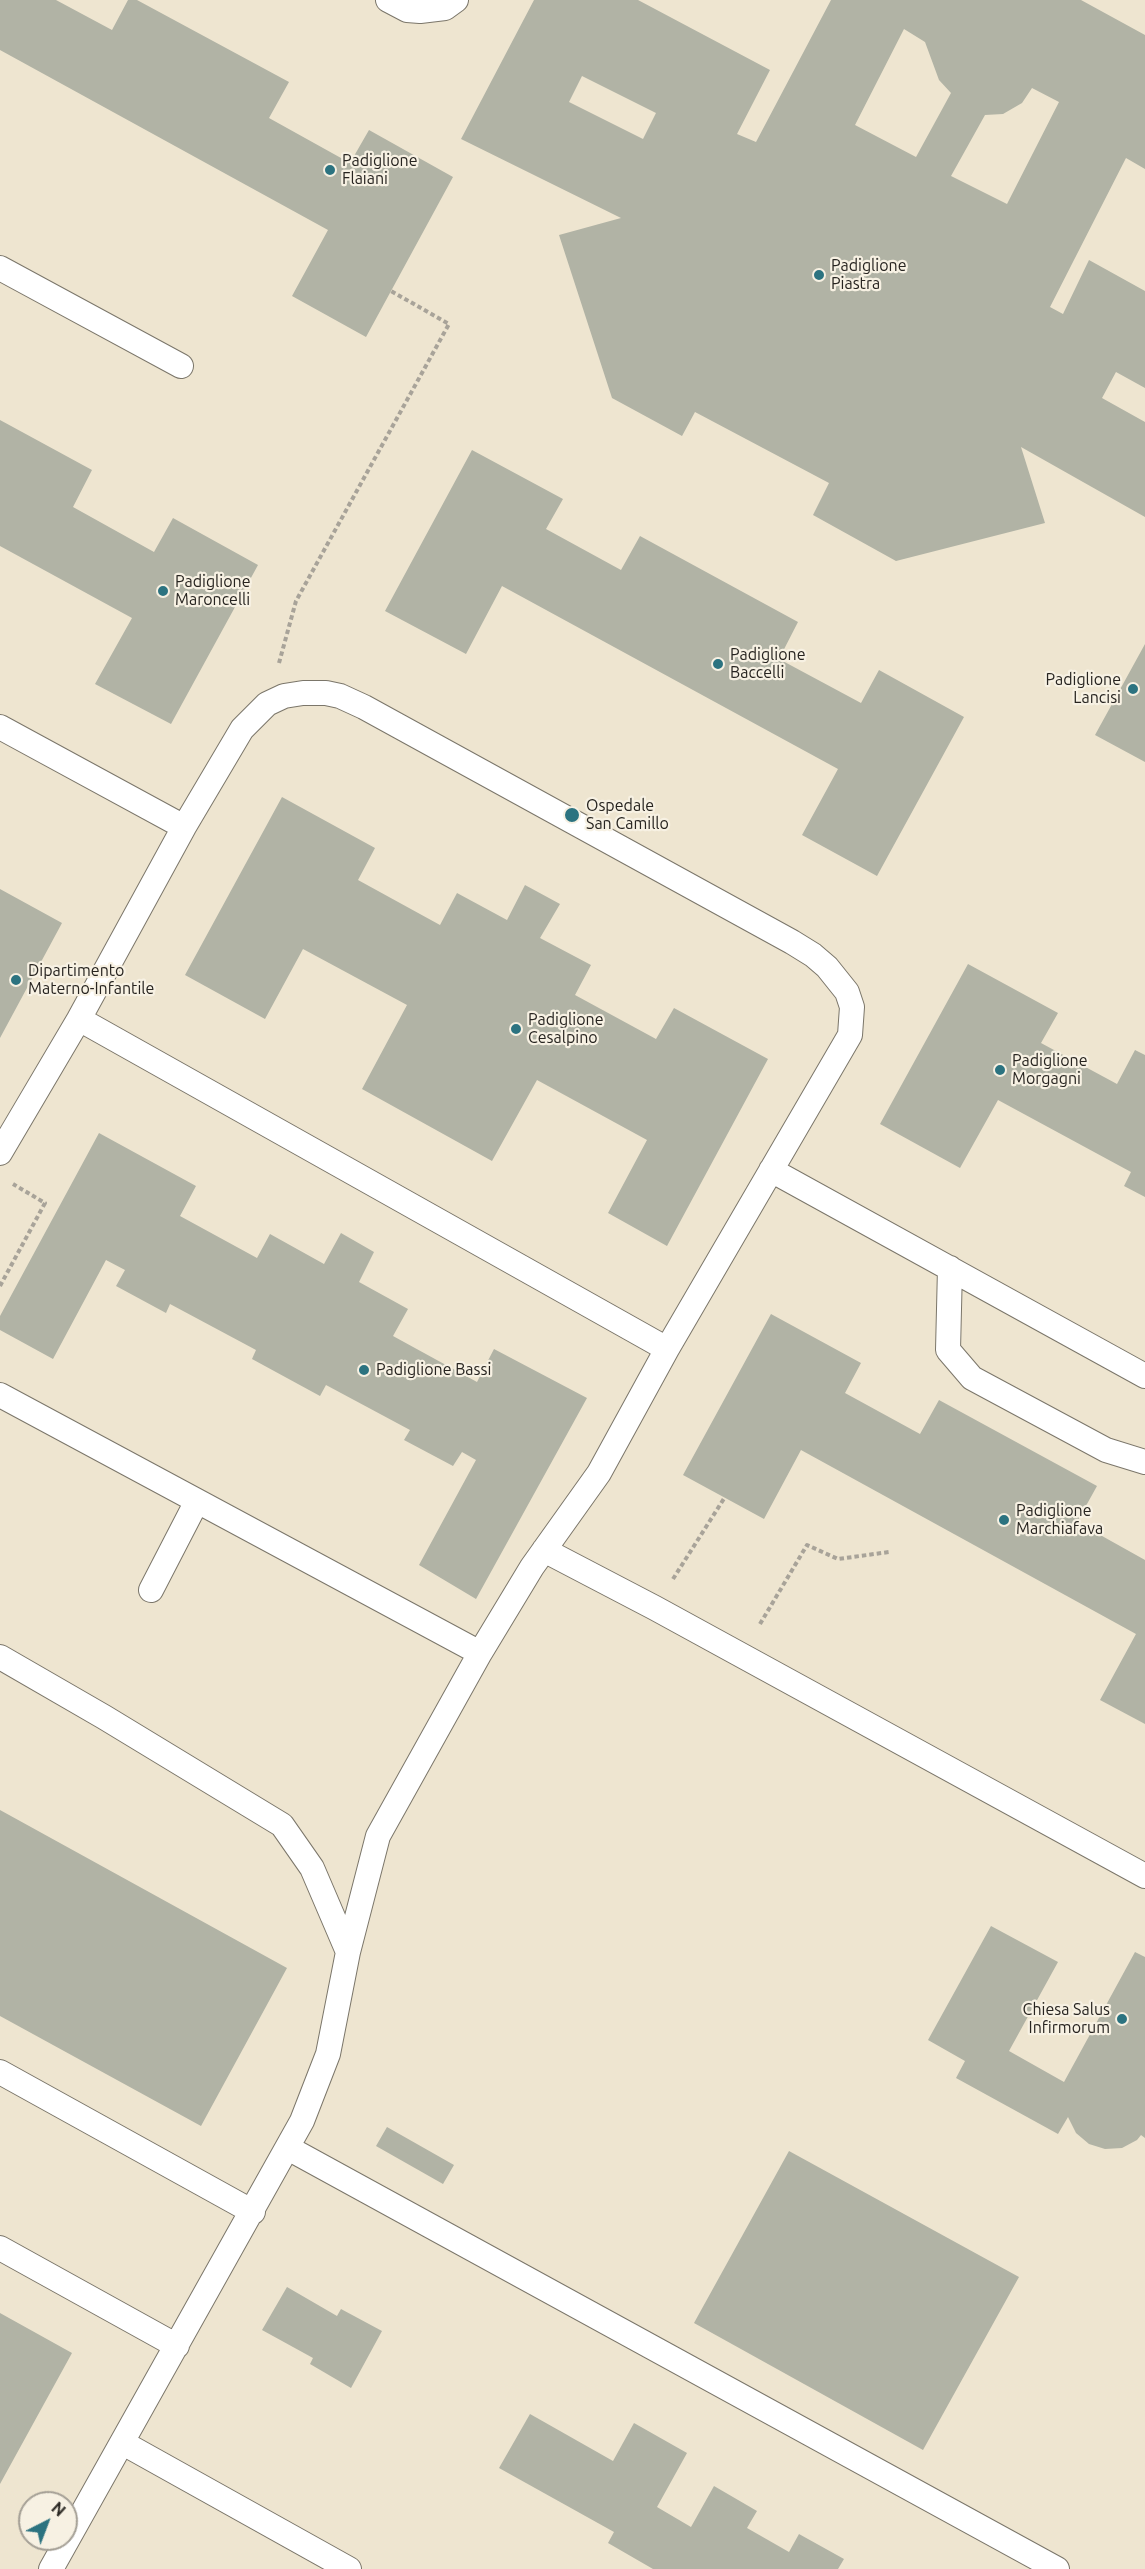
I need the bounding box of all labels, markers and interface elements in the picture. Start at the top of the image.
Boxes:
place label: Padiglione Flaiani [342,151,418,189]
marker: Padiglione Flaiani [323,163,337,177]
place label: Padiglione Piastra [831,256,907,294]
marker: Padiglione Piastra [812,268,826,282]
place label: Padiglione Maroncelli [175,572,251,610]
marker: Padiglione Maroncelli [156,584,170,598]
place label: Padiglione Baccelli [730,645,806,683]
marker: Padiglione Baccelli [711,657,725,671]
place label: Padiglione Lancisi [1045,670,1121,708]
marker: Padiglione Lancisi [1126,682,1140,696]
place label: Ospedale San Camillo [586,796,669,834]
marker: Ospedale San Camillo [563,806,581,824]
place label: Dipartimento Materno-Infantile [28,961,154,999]
marker: Dipartimento Materno-Infantile [9,973,23,987]
place label: Padiglione Cesalpino [528,1010,604,1048]
marker: Padiglione Cesalpino [509,1022,523,1036]
place label: Padiglione Morgagni [1012,1051,1088,1089]
marker: Padiglione Morgagni [993,1063,1007,1077]
place label: Padiglione Bassi [376,1360,491,1380]
marker: Padiglione Bassi [357,1363,371,1377]
place label: Padiglione Marchiafava [1016,1501,1103,1539]
marker: Padiglione Marchiafava [997,1513,1011,1527]
place label: Chiesa Salus Infirmorum [1023,2000,1110,2038]
marker: Chiesa Salus Infirmorum [1115,2012,1129,2026]
north arrow [18,2491,78,2551]
text: N [48,2498,69,2520]

